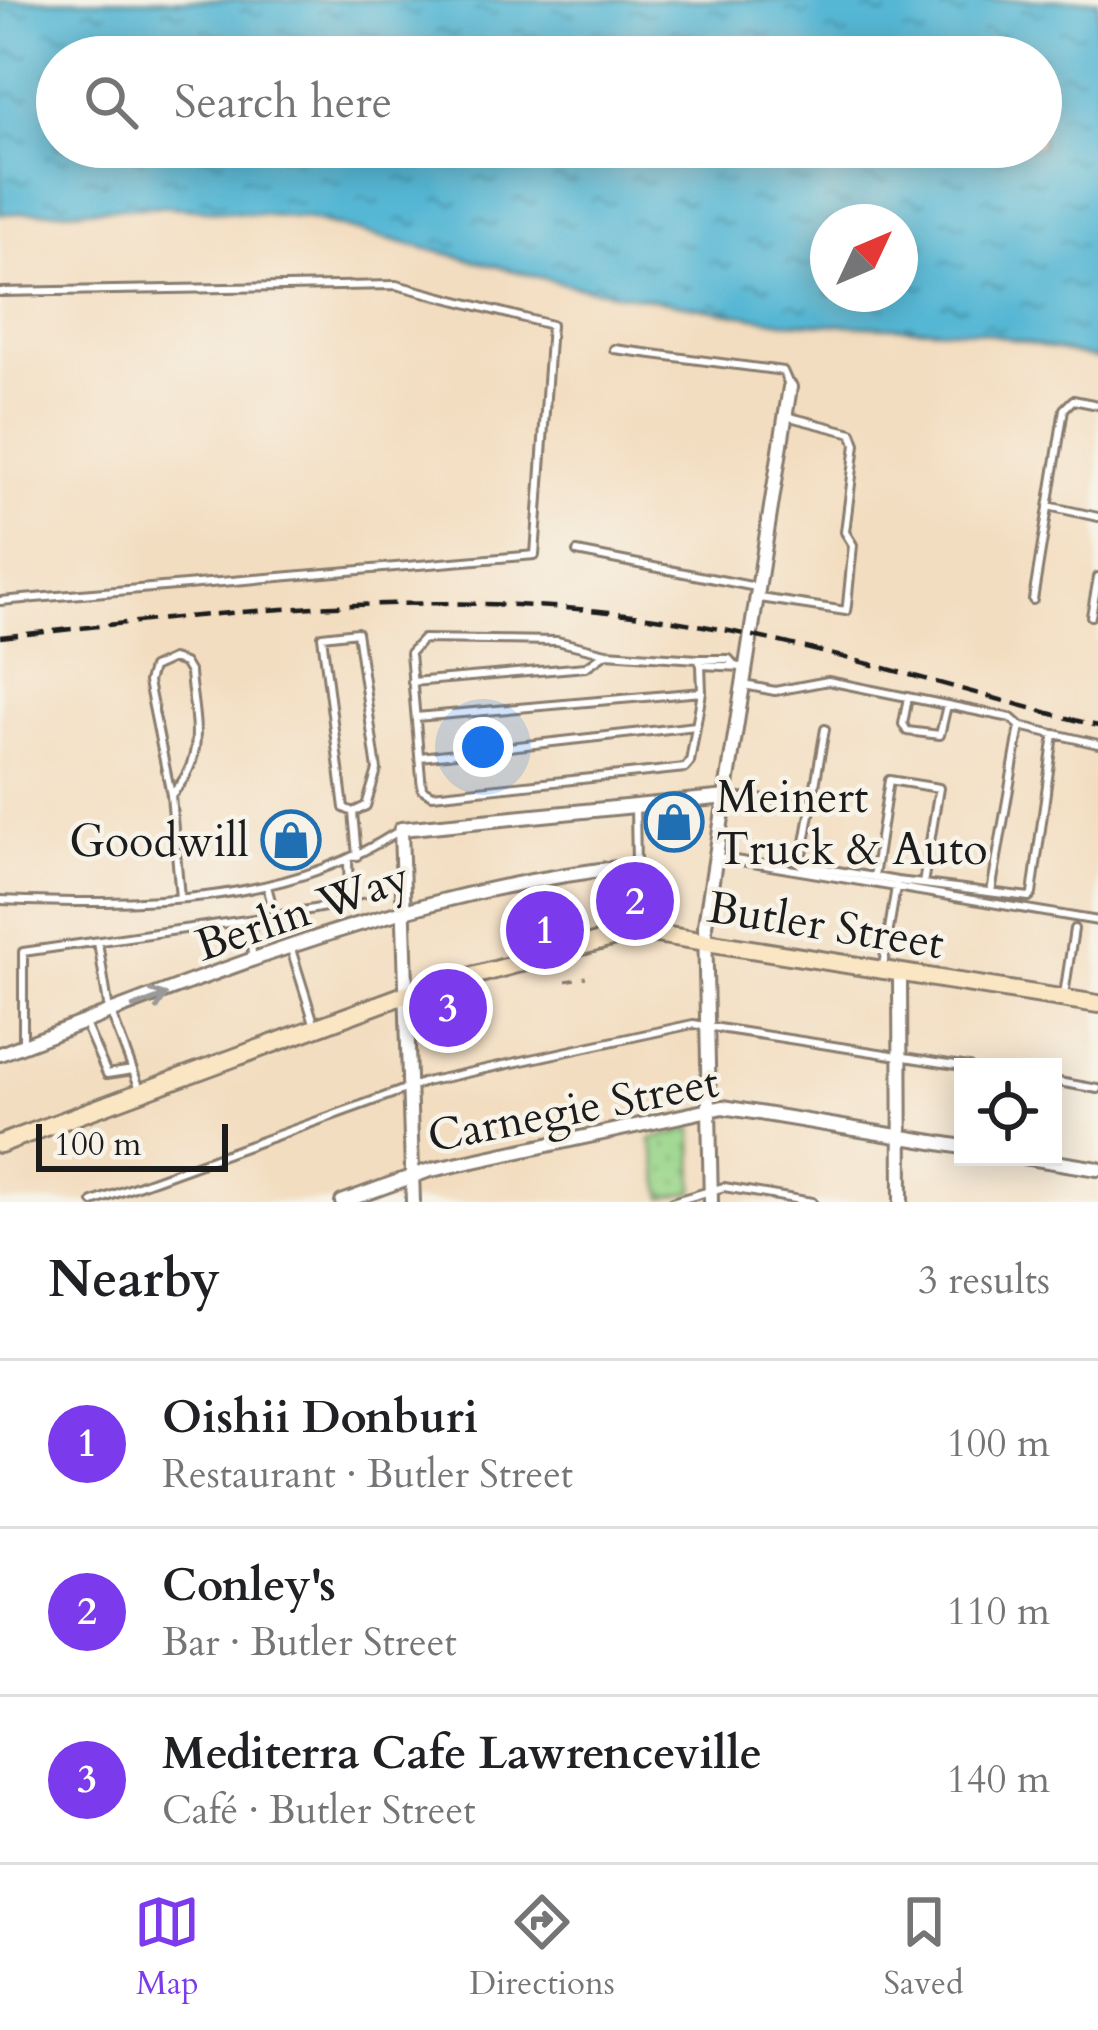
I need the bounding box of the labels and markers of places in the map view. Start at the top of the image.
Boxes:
place label: Meinert Truck & Auto [716,767,988,880]
shop icon: Meinert Truck & Auto [643,791,705,853]
shop icon: Goodwill [260,809,322,871]
place label: Goodwill [69,811,249,872]
pin: 2 [596,856,674,946]
pin: 1 [506,885,584,975]
pin: 3 [409,963,487,1053]

